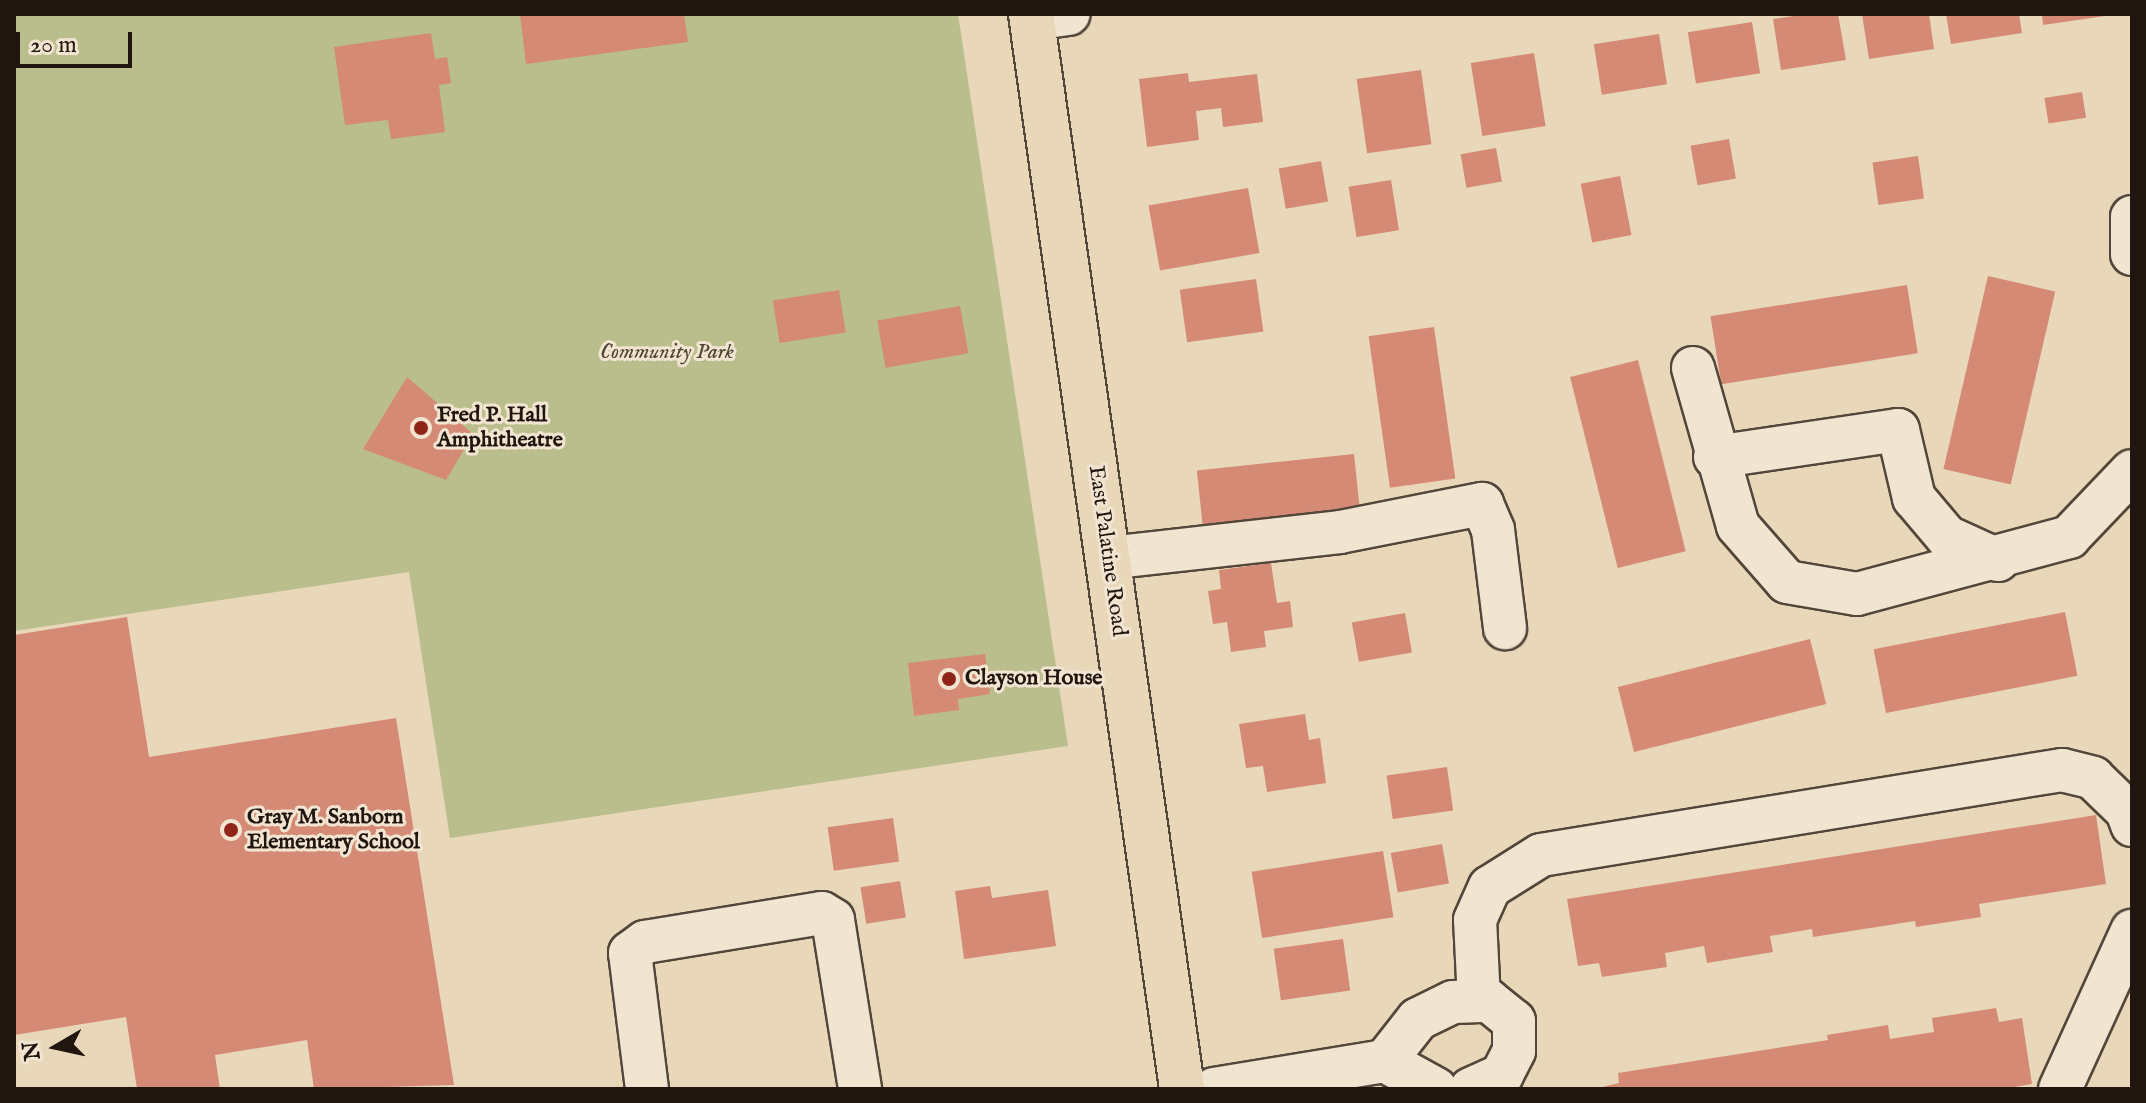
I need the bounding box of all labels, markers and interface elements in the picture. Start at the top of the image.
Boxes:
scale bar [20,16,136,66]
text: 20 m [30,30,77,61]
park label: Community Park [600,340,734,366]
place label: Fred P. Hall Amphitheatre [437,402,563,454]
marker: Fred P. Hall Amphitheatre [412,419,430,437]
street label: East Palatine Road [1082,464,1132,638]
place label: Clayson House [965,666,1102,692]
marker: Clayson House [940,670,958,688]
place label: Gray M. Sanborn Elementary School [247,804,420,856]
marker: Gray M. Sanborn Elementary School [222,821,240,839]
north arrow [16,1007,96,1087]
text: N [17,1039,48,1062]

